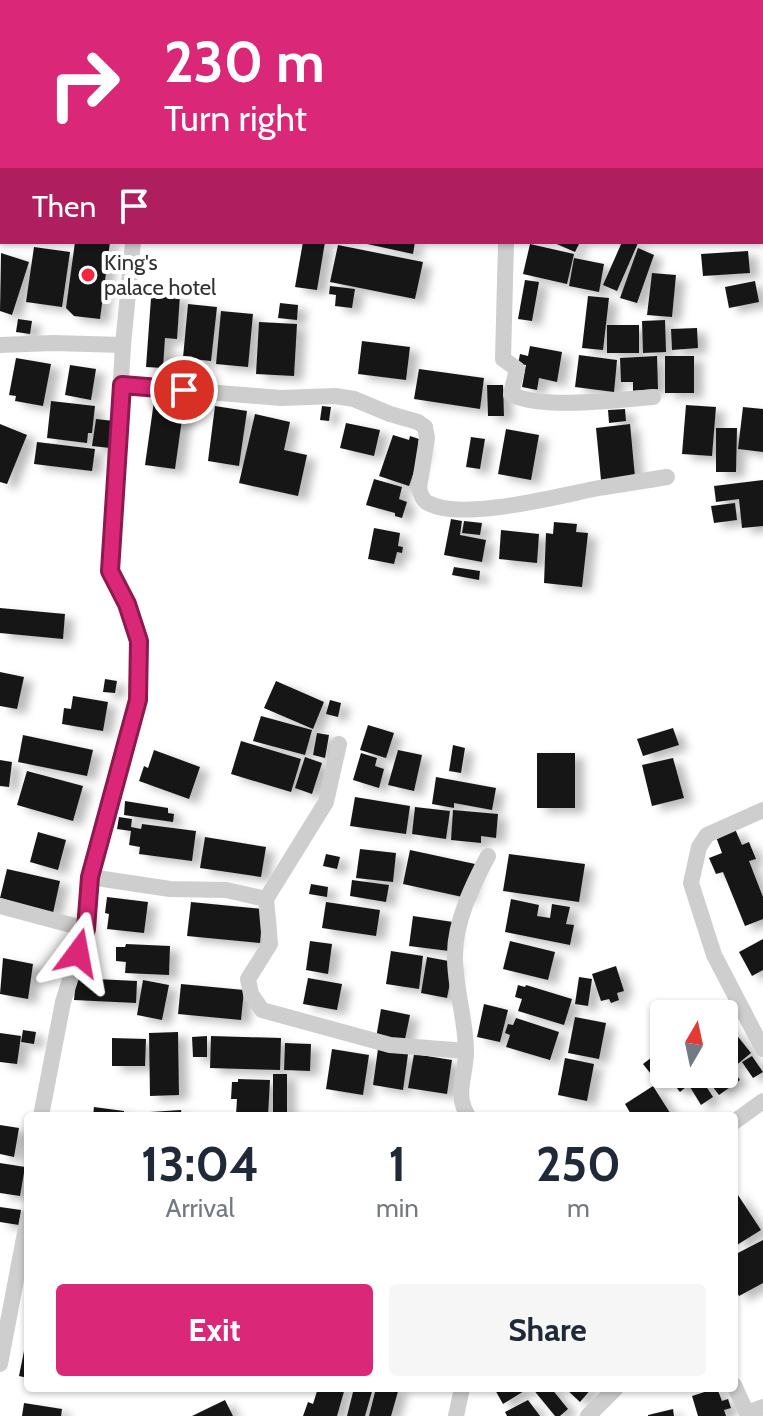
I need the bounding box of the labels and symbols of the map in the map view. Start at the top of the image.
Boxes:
place label: King's palace hotel [104,249,217,301]
marker: King's palace hotel [79,266,97,284]
pin [150,356,218,424]
position arrow [36,911,120,995]
north arrow [650,1000,738,1088]

